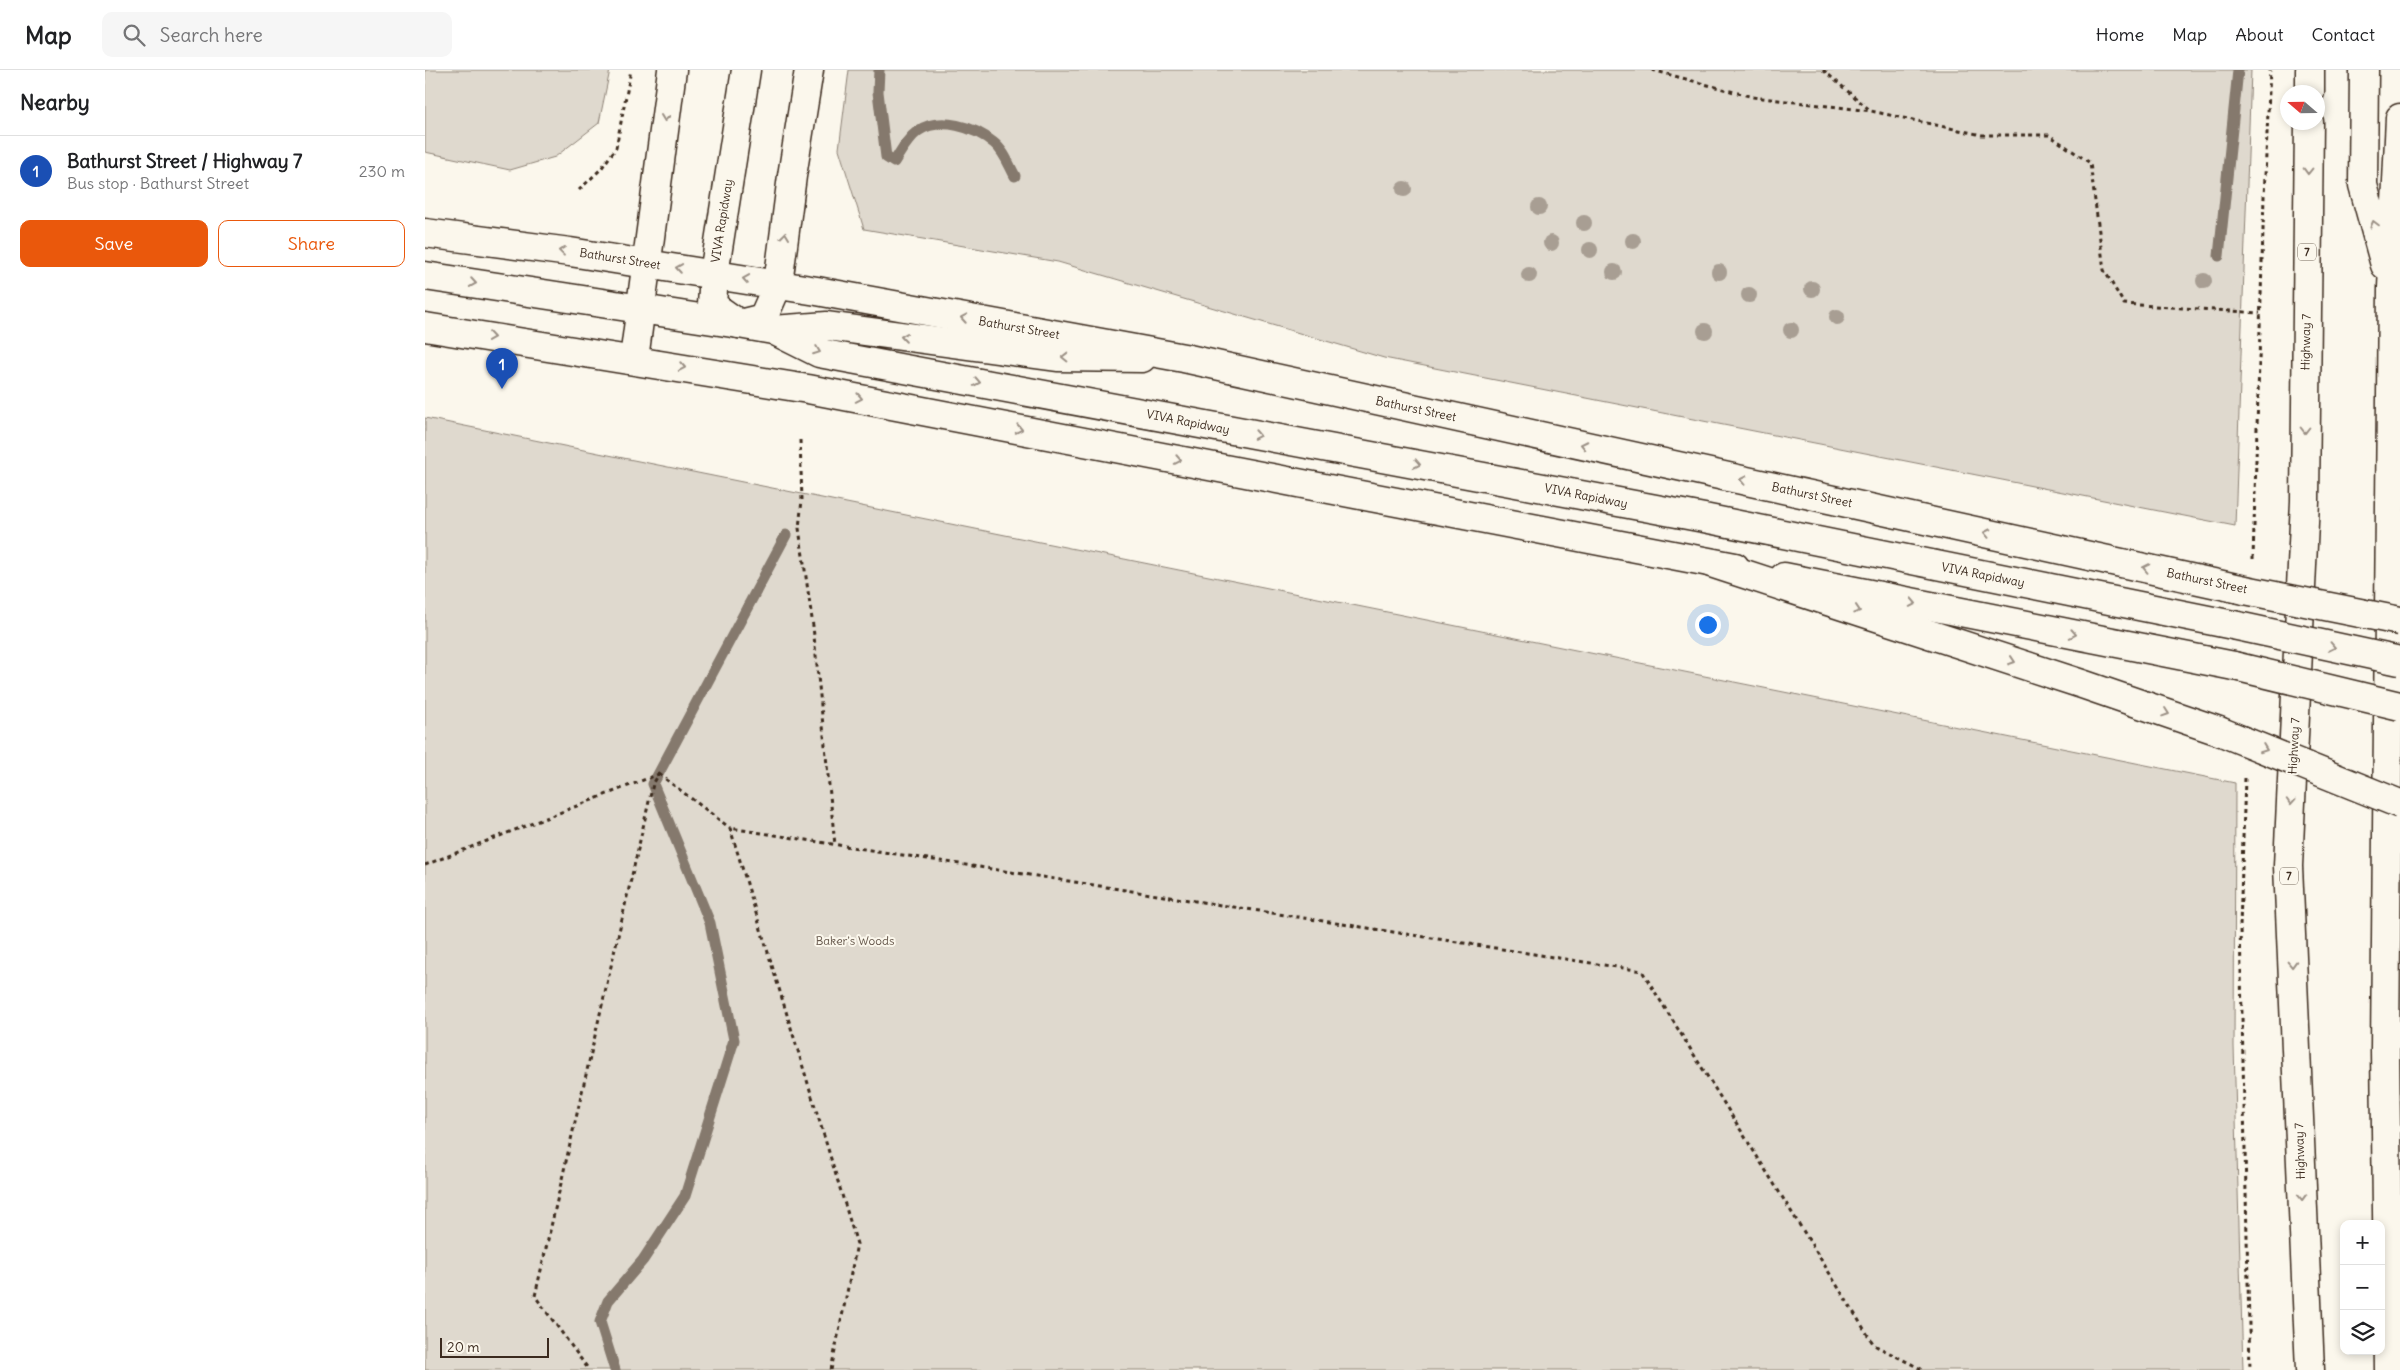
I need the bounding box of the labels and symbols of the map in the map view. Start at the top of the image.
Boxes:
north arrow [2280,85,2325,130]
one-way arrow [661,114,671,123]
one-way arrow [2303,168,2313,175]
street label: VIVA Rapidway [707,178,736,264]
one-way arrow [2369,219,2380,228]
one-way arrow [779,232,790,240]
road number: 7 [2298,243,2316,260]
street label: Bathurst Street [578,245,662,272]
one-way arrow [558,246,566,257]
one-way arrow [675,264,684,274]
one-way arrow [742,275,750,285]
one-way arrow [469,278,478,288]
one-way arrow [959,313,968,323]
street label: Bathurst Street [977,313,1061,342]
street label: Highway 7 [2298,313,2313,370]
one-way arrow [487,331,495,342]
one-way arrow [900,332,908,342]
one-way arrow [813,345,821,355]
pin: 1 [486,348,518,389]
one-way arrow [1061,352,1068,362]
one-way arrow [677,362,686,372]
one-way arrow [972,377,981,387]
one-way arrow [855,393,864,403]
street label: Bathurst Street [1374,393,1458,424]
street label: VIVA Rapidway [1145,406,1231,437]
one-way arrow [1014,424,1023,434]
one-way arrow [2300,426,2310,434]
one-way arrow [1252,429,1261,439]
one-way arrow [1580,441,1589,451]
one-way arrow [1174,454,1183,465]
one-way arrow [1412,459,1421,469]
one-way arrow [1739,475,1748,486]
street label: Bathurst Street [1770,479,1854,510]
street label: VIVA Rapidway [1543,480,1629,511]
one-way arrow [1983,528,1992,539]
street label: VIVA Rapidway [1940,559,2026,590]
one-way arrow [2142,563,2151,574]
street label: Bathurst Street [2165,565,2249,596]
one-way arrow [1909,597,1918,607]
one-way arrow [1852,605,1861,615]
your location [1695,612,1721,638]
one-way arrow [2068,628,2077,639]
one-way arrow [2327,641,2336,651]
one-way arrow [2007,655,2015,665]
one-way arrow [2161,707,2169,717]
street label: Highway 7 [2285,717,2302,775]
one-way arrow [2259,743,2268,753]
one-way arrow [2286,798,2297,806]
road number: 7 [2280,868,2298,884]
park label: Baker's Woods [815,933,895,948]
one-way arrow [2287,961,2298,969]
street label: Highway 7 [2291,1122,2308,1180]
one-way arrow [2297,1193,2308,1201]
scale bar [440,1335,549,1358]

